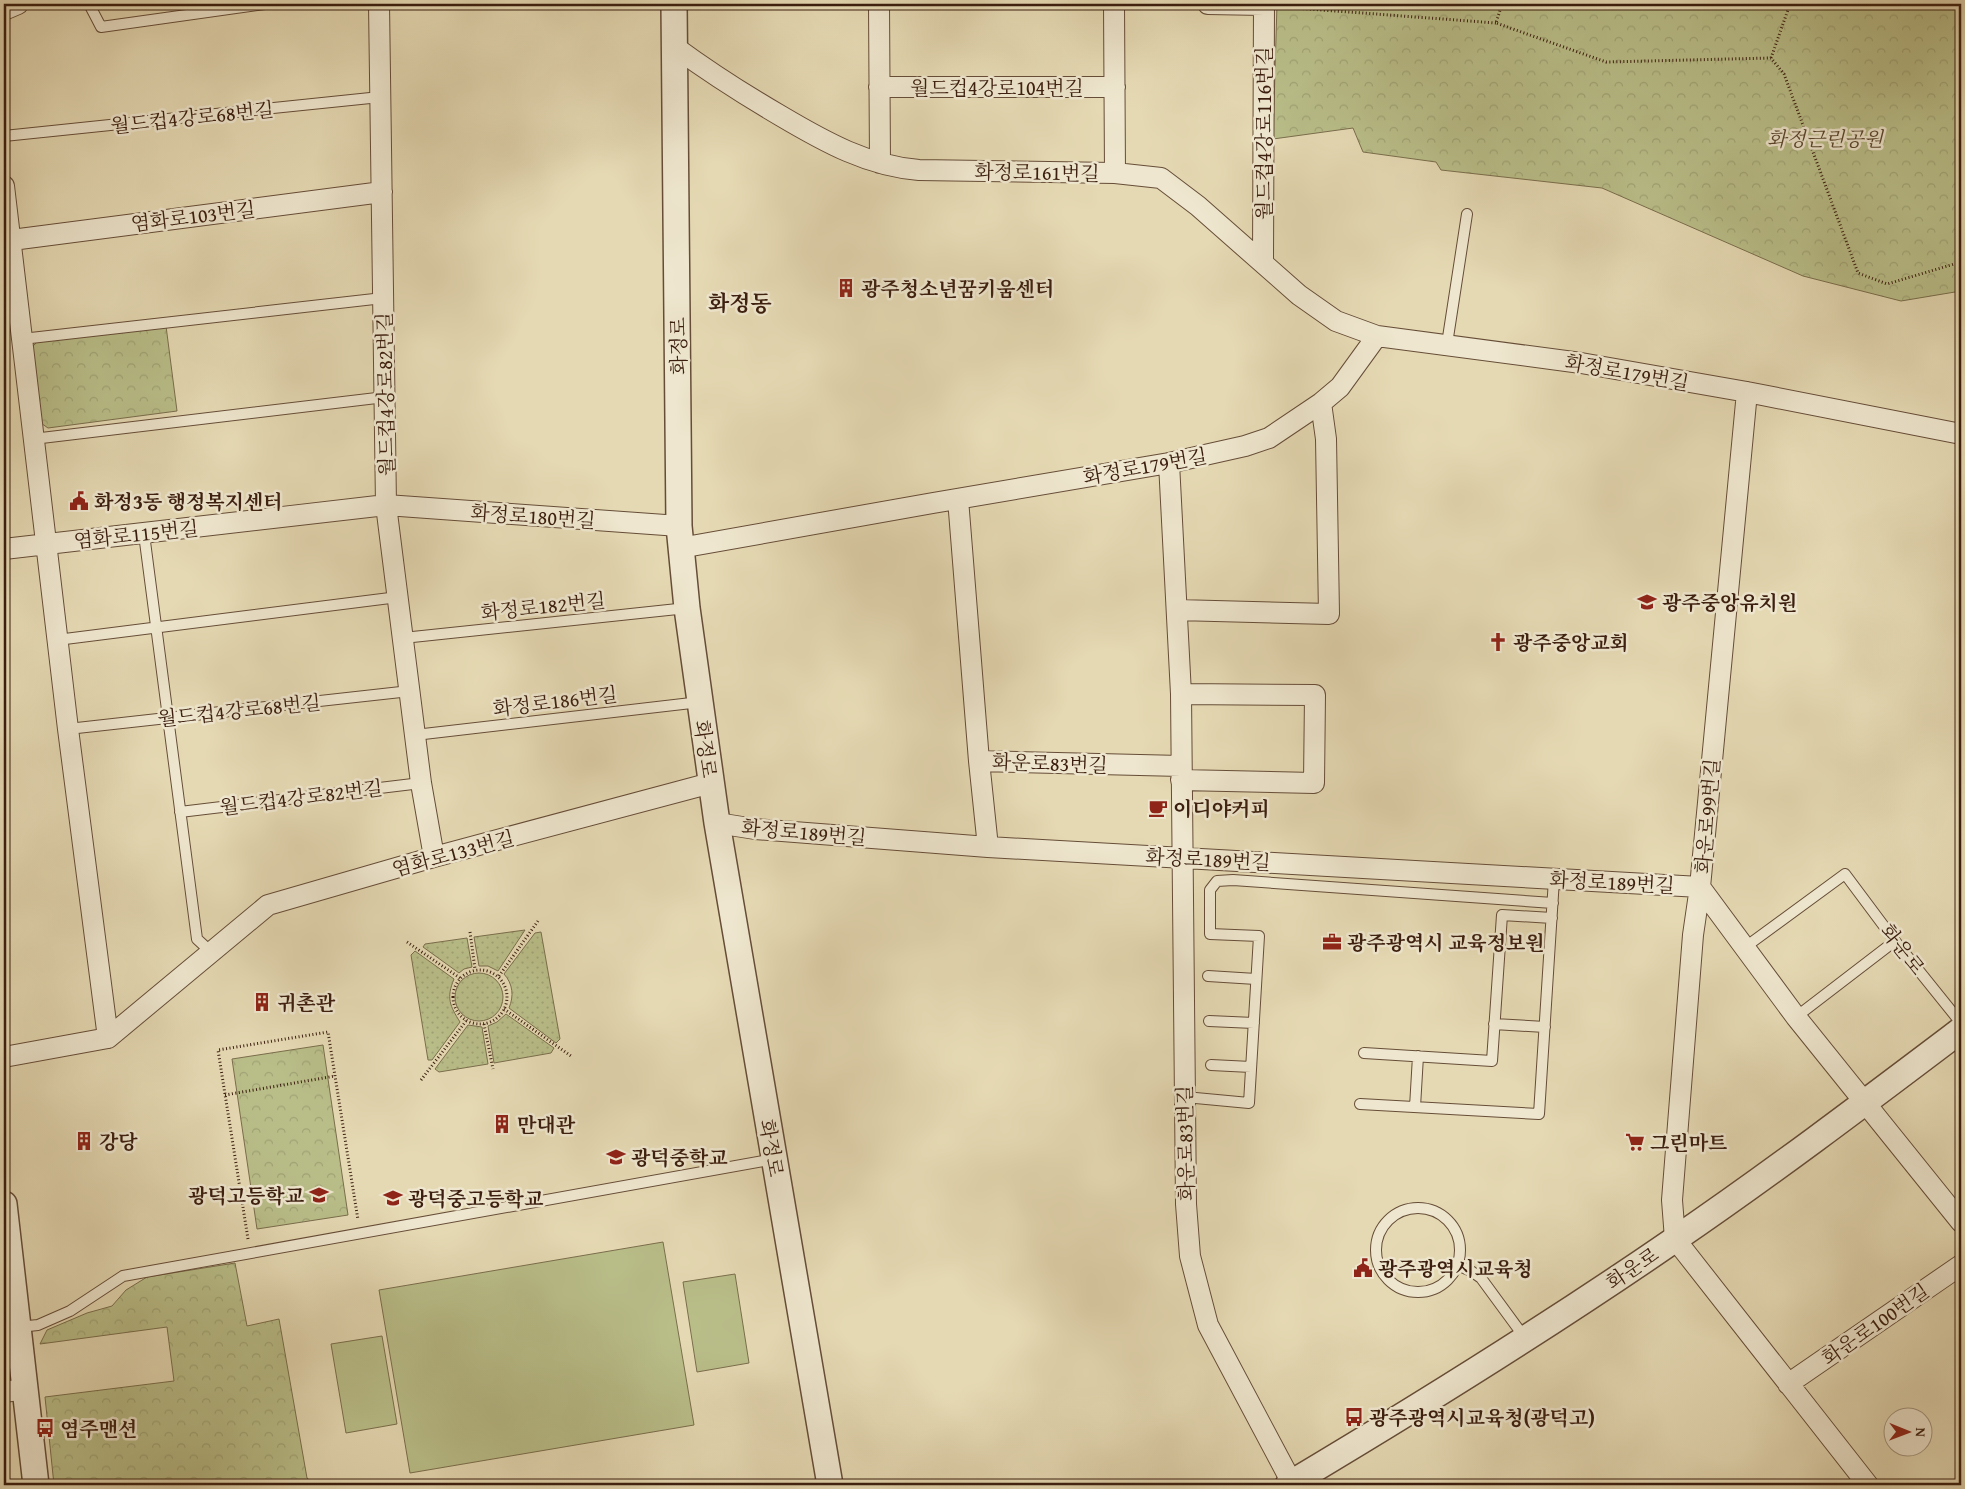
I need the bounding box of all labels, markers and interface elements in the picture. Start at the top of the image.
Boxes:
street label: 월드컵4강로116번길 [1249,46,1278,220]
street label: 월드컵4강로104번길 [910,73,1084,102]
street label: 월드컵4강로68번길 [109,94,275,140]
park label: 화정근린공원 [1767,124,1885,153]
street label: 화정로161번길 [974,156,1100,188]
street label: 염화로103번길 [129,194,257,238]
place label: 광주청소년꿈키움센터 [861,274,1054,303]
building icon: 광주청소년꿈키움센터 [835,277,857,299]
district label: 화정동 [708,287,772,319]
street label: 월드컵4강로82번길 [369,312,401,476]
street label: 화정로 [663,317,693,375]
street label: 화정로179번길 [1563,347,1691,397]
street label: 화정로179번길 [1081,441,1209,491]
place label: 화정3동 행정복지센터 [94,487,283,516]
public building icon: 화정3동 행정복지센터 [68,490,90,512]
street label: 화정로180번길 [469,497,597,535]
street label: 염화로115번길 [72,513,200,555]
street label: 화정로182번길 [479,585,607,627]
place label: 광주중앙유치원 [1662,588,1797,617]
school or university icon: 광주중앙유치원 [1636,591,1658,613]
place label: 광주중앙교회 [1513,628,1629,657]
church icon: 광주중앙교회 [1487,631,1509,653]
street label: 화정로186번길 [491,679,619,723]
street label: 월드컵4강로68번길 [156,687,322,733]
street label: 화정로 [688,718,724,780]
street label: 화운로83번길 [992,746,1108,780]
street label: 화운로99번길 [1688,757,1726,875]
street label: 월드컵4강로82번길 [218,773,384,821]
place label: 이디야커피 [1173,794,1270,823]
cafe icon: 이디야커피 [1147,797,1169,819]
street label: 화정로189번길 [740,812,868,852]
street label: 염화로133번길 [389,823,517,883]
street label: 화정로189번길 [1145,841,1271,877]
street label: 화정로189번길 [1549,864,1675,900]
street label: 화운로 [1874,917,1932,981]
place label: 광주광역시 교육정보원 [1347,928,1545,957]
office icon: 광주광역시 교육정보원 [1321,931,1343,953]
place label: 귀촌관 [277,988,336,1017]
building icon: 귀촌관 [251,991,273,1013]
street label: 화운로83번길 [1169,1085,1201,1201]
place label: 만대관 [517,1110,576,1139]
building icon: 만대관 [491,1113,513,1135]
street label: 화정로 [753,1117,791,1179]
place label: 강당 [99,1127,138,1156]
place label: 그린마트 [1650,1128,1727,1157]
building icon: 강당 [73,1130,95,1152]
supermarket icon: 그린마트 [1624,1131,1646,1153]
place label: 광덕중학교 [631,1143,728,1172]
school or university icon: 광덕중학교 [605,1146,627,1168]
place label: 광덕고등학교 [188,1181,305,1210]
school or university icon: 광덕고등학교 [308,1184,330,1206]
place label: 광덕중고등학교 [408,1184,544,1213]
school or university icon: 광덕중고등학교 [382,1187,404,1209]
street label: 화운로 [1600,1240,1664,1296]
place label: 광주광역시교육청 [1378,1254,1533,1283]
public building icon: 광주광역시교육청 [1352,1257,1374,1279]
street label: 화운로100번길 [1815,1276,1935,1372]
place label: 광주광역시교육청(광덕고) [1369,1403,1595,1432]
bus stop icon: 광주광역시교육청(광덕고) [1343,1406,1365,1428]
north arrow [1882,1406,1932,1456]
place label: 염주맨션 [60,1414,137,1443]
bus stop icon: 염주맨션 [34,1417,56,1439]
text: N [1911,1427,1931,1438]

